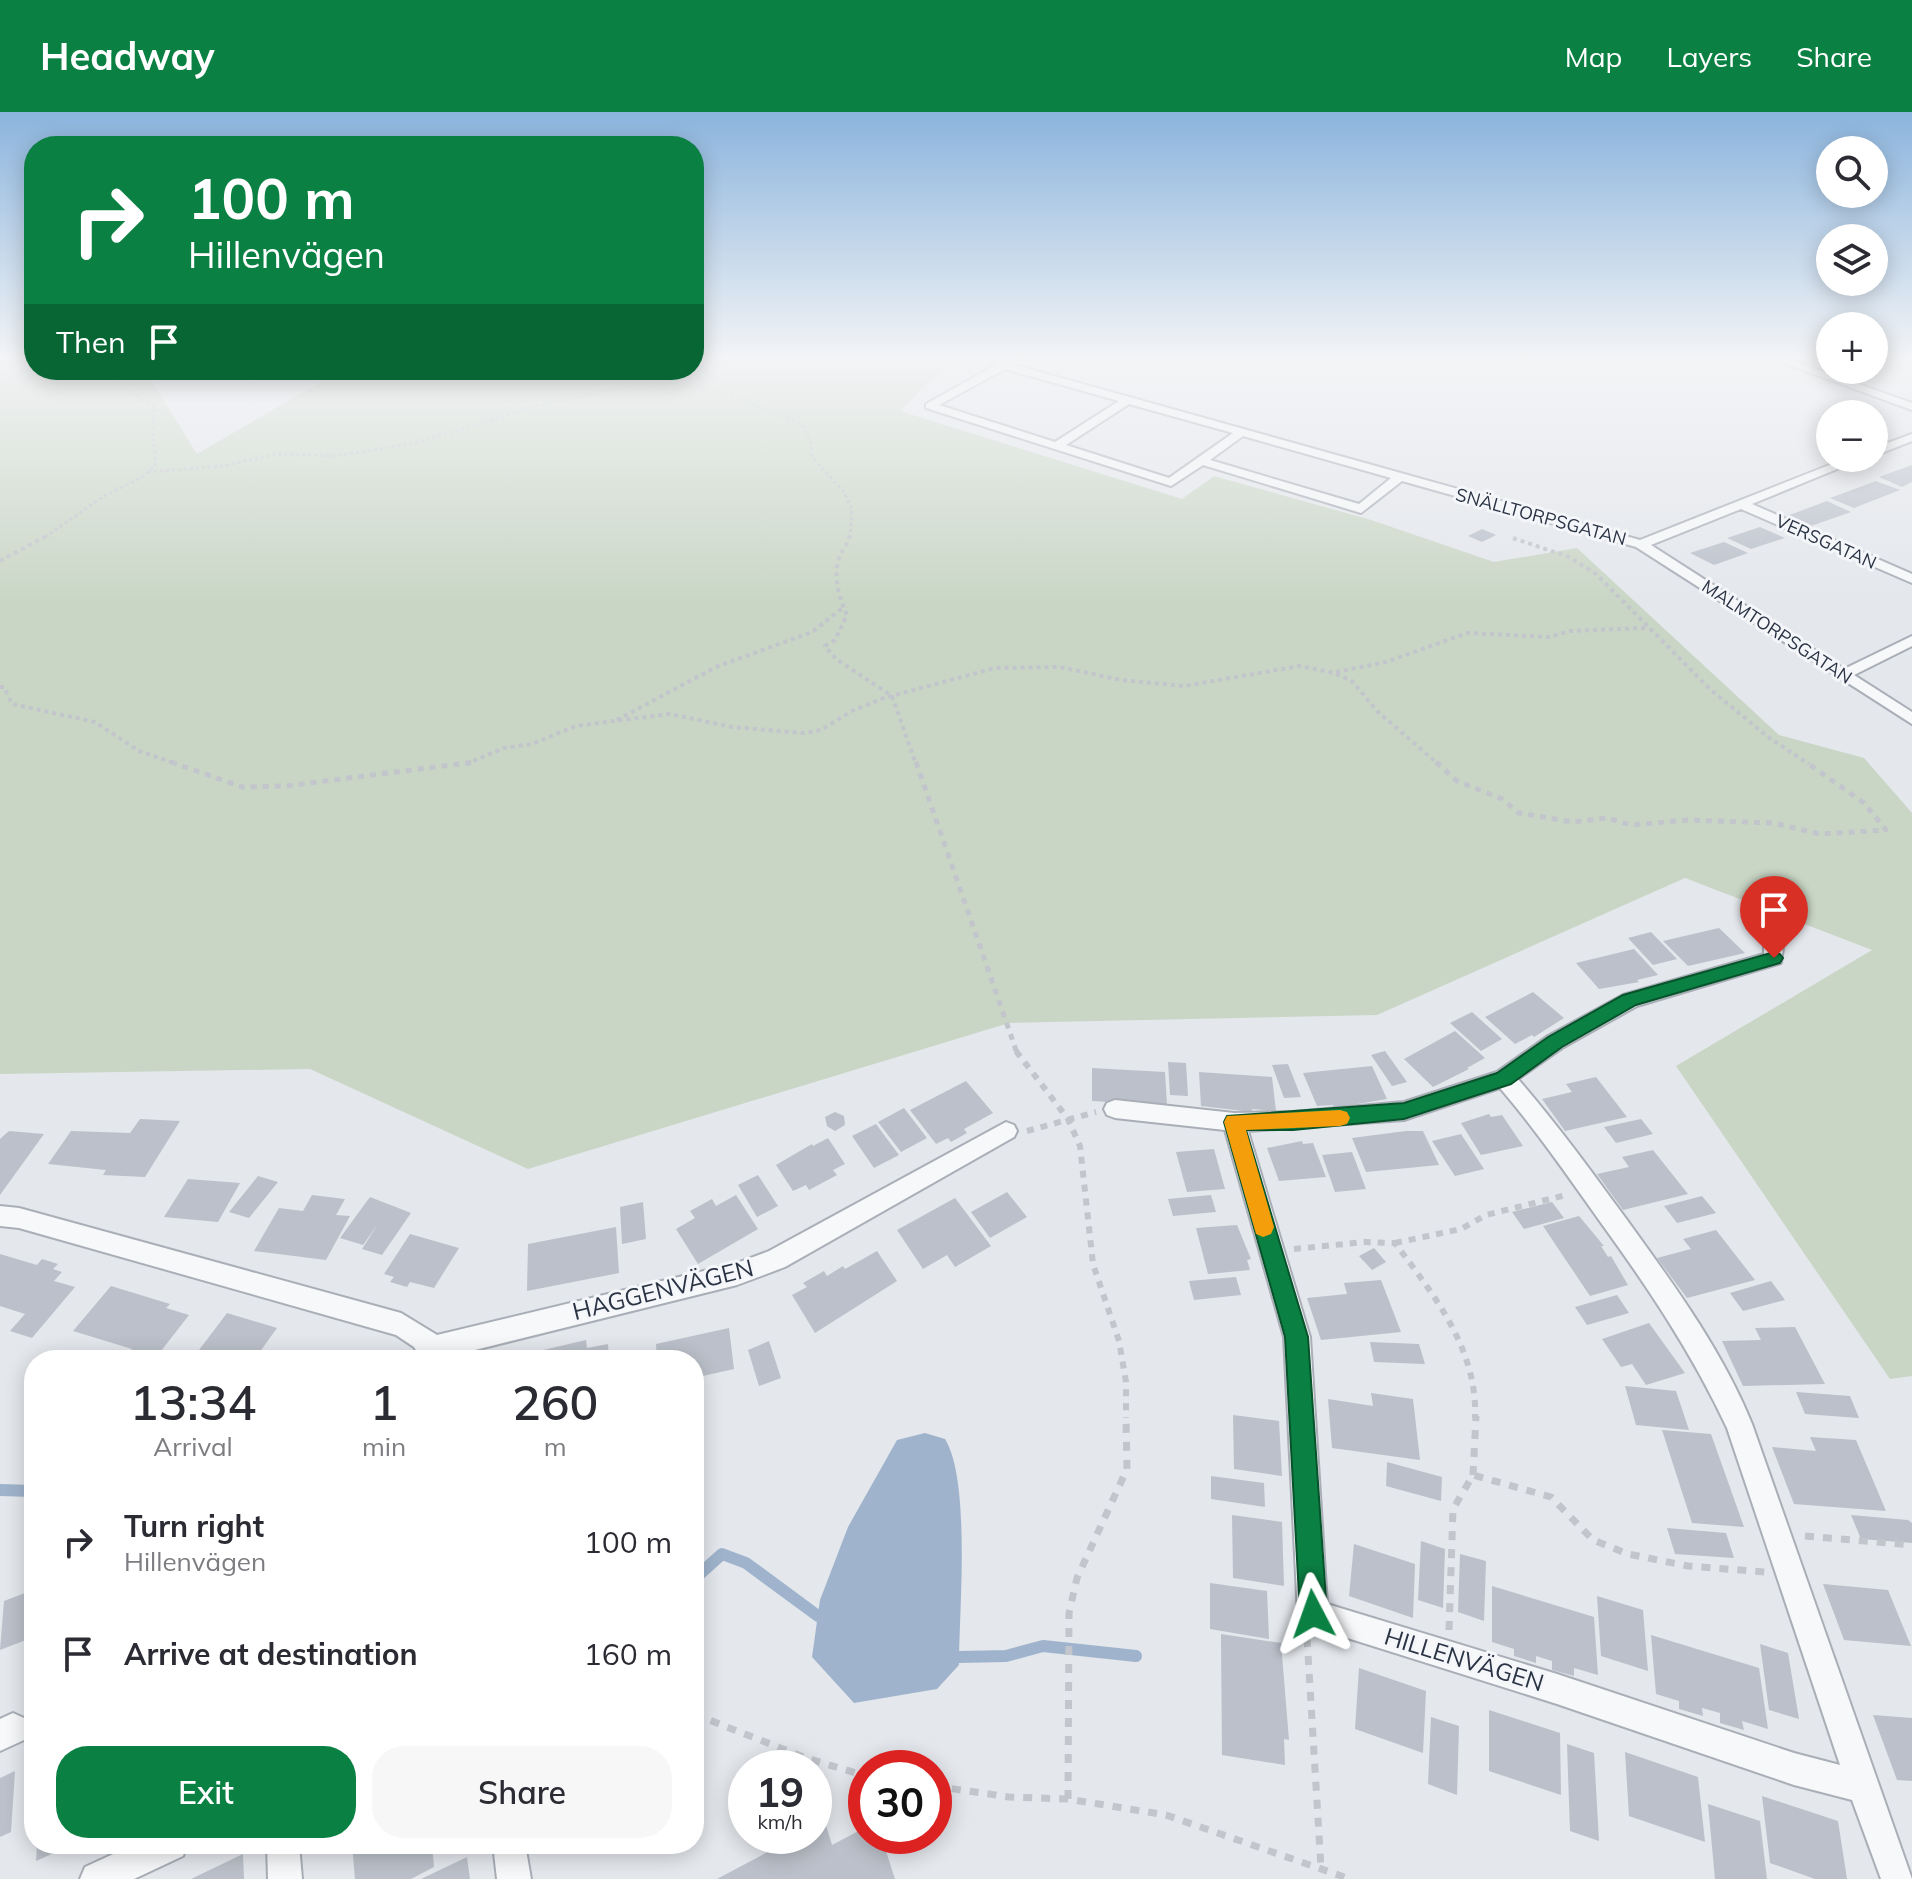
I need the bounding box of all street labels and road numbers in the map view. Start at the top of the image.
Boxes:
street label: SNÄLLTORPSGATAN [1453,483,1629,550]
street label: VERSGATAN [1772,509,1880,574]
street label: MALMTORPSGATAN [1698,574,1857,689]
street label: HAGGENVÄGEN [569,1252,756,1326]
street label: HILLENVÄGEN [1381,1621,1548,1698]

